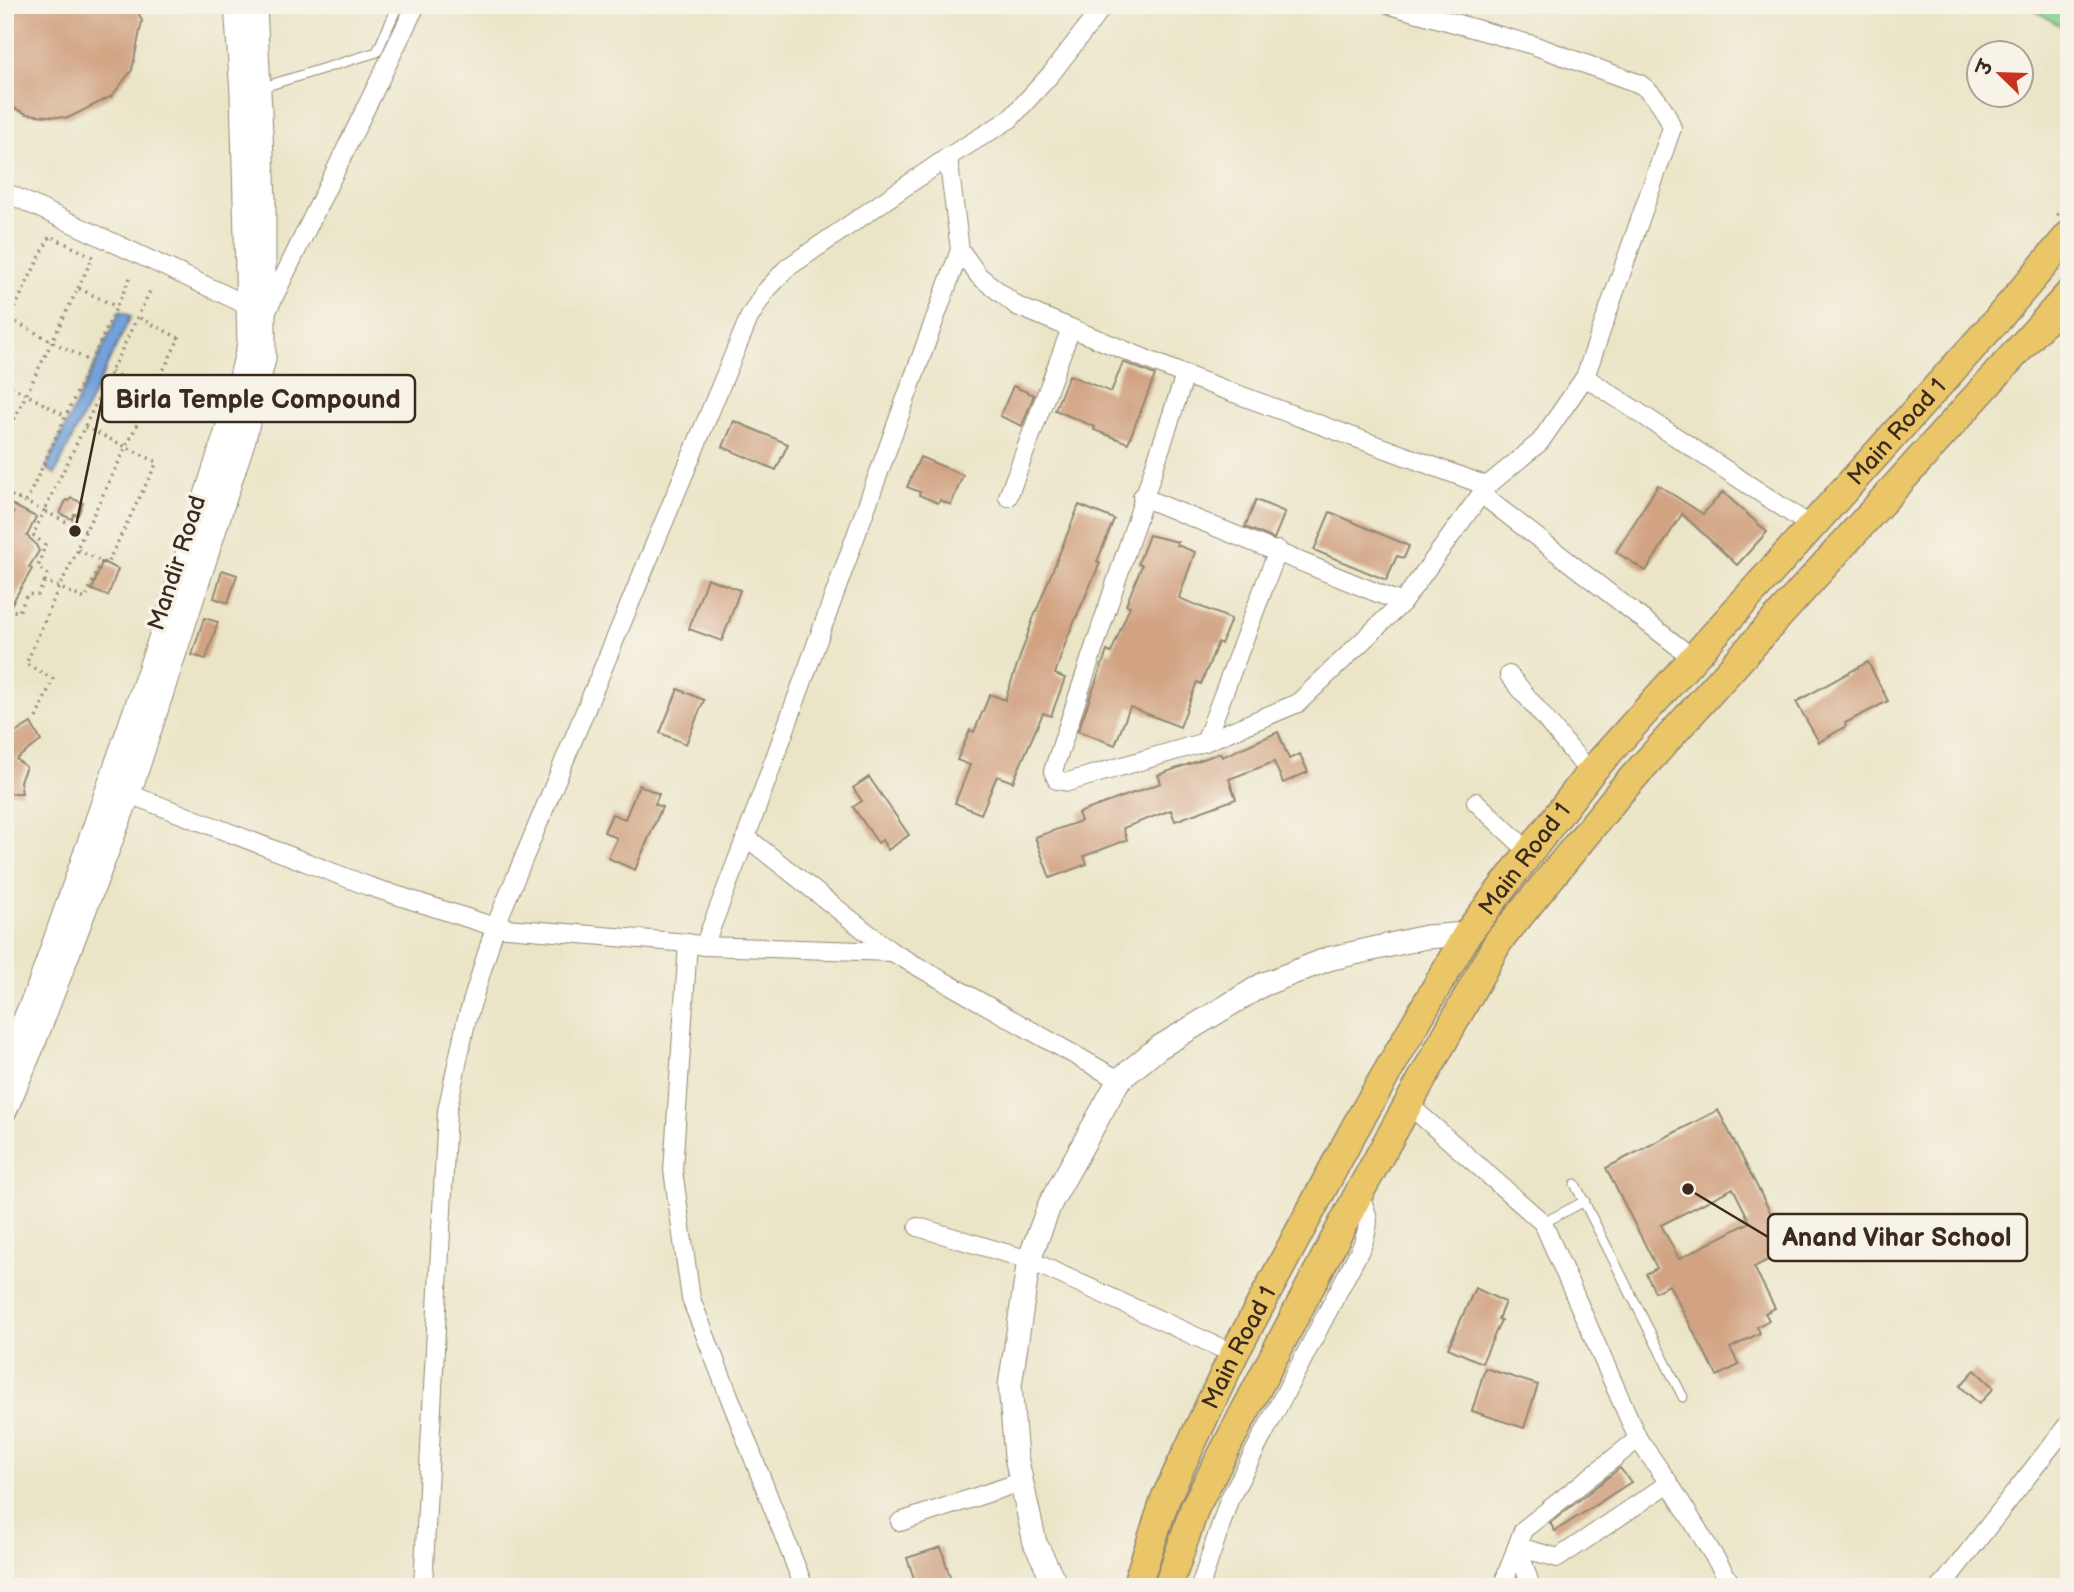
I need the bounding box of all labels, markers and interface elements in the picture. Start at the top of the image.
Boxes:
north arrow [1966,38,2036,108]
text: उ [1972,55,2000,80]
street label: Main Road 1 [1841,372,1952,491]
callout: Birla Temple Compound [102,375,415,422]
text: Birla Temple Compound [115,385,401,416]
street label: Mandir Road [142,492,212,634]
street label: Main Road 1 [1472,797,1576,921]
callout: Anand Vihar School [1768,1214,2027,1261]
text: Anand Vihar School [1781,1223,2012,1254]
street label: Main Road 1 [1196,1281,1282,1414]

